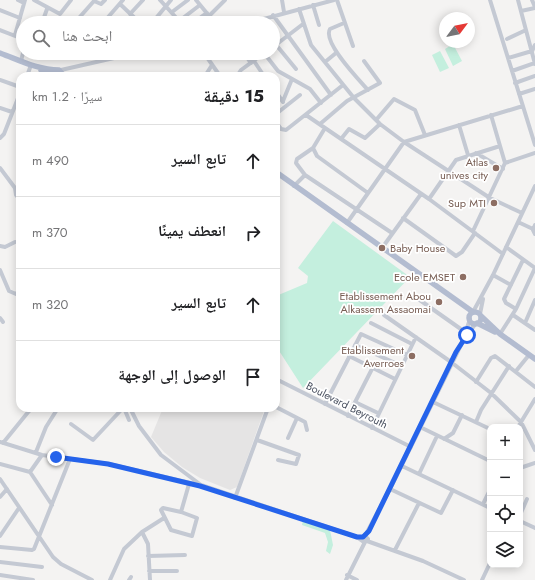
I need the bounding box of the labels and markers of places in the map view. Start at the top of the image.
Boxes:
place label: Atlas unives city [440,154,489,183]
marker: Atlas unives city [491,163,501,173]
place label: Sup MTI [448,195,486,211]
marker: Sup MTI [489,198,499,208]
place label: Baby House [390,240,446,256]
marker: Baby House [377,243,387,253]
place label: Ecole EMSET [394,269,455,285]
marker: Ecole EMSET [458,272,468,282]
place label: Etablissement Abou Alkassem Assaomai [340,288,431,317]
marker: Etablissement Abou Alkassem Assaomai [434,297,444,307]
place label: Etablissement Averroes [341,342,405,371]
marker: Etablissement Averroes [407,351,417,361]

